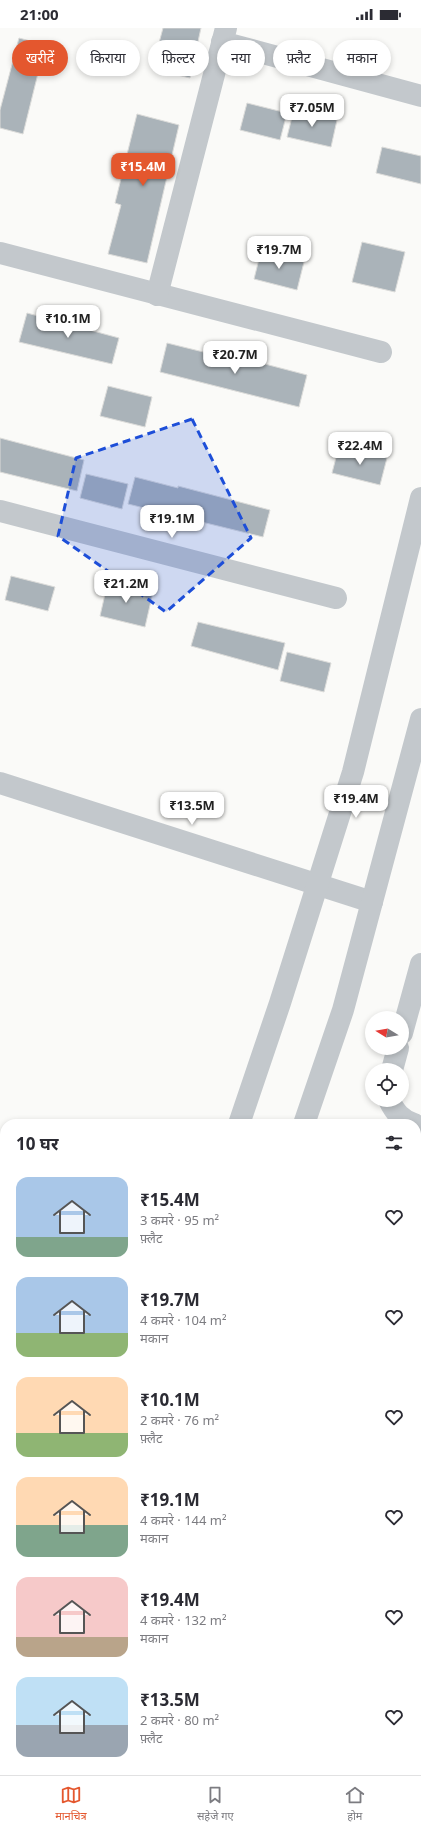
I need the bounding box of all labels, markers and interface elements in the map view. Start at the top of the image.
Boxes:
text: 21:00 [20,4,59,24]
chip: खरीदें [12,40,68,76]
chip: किराया [76,40,140,76]
chip: फ़िल्टर [148,40,209,76]
chip: नया [217,40,265,76]
chip: फ़्लैट [273,40,325,76]
chip: मकान [333,40,391,76]
pin: ₹7.05M [279,94,345,128]
text: ₹7.05M [289,98,335,116]
pin: ₹15.4M [110,153,176,187]
text: ₹15.4M [120,157,166,175]
pin: ₹19.7M [246,236,312,270]
text: ₹19.7M [256,240,302,258]
pin: ₹10.1M [35,305,101,339]
text: ₹10.1M [45,309,91,327]
pin: ₹20.7M [202,341,268,375]
text: ₹20.7M [212,345,258,363]
pin: ₹22.4M [327,432,393,466]
text: ₹22.4M [337,436,383,454]
pin: ₹19.1M [139,505,205,539]
text: ₹19.1M [149,509,195,527]
pin: ₹21.2M [93,570,159,604]
text: ₹21.2M [103,574,149,592]
pin: ₹19.4M [323,785,389,819]
text: ₹19.4M [333,789,379,807]
pin: ₹13.5M [159,792,225,826]
text: ₹13.5M [169,796,215,814]
north arrow [365,1011,409,1055]
map controls [365,1011,409,1107]
button: locate [365,1063,409,1107]
text: 10 घर [16,1132,58,1155]
icon: filters [383,1132,405,1154]
text: ₹15.4M [140,1188,200,1211]
icon: home [48,1193,96,1241]
icon: heart [383,1206,405,1228]
text: 3 कमरे · 95 m² [140,1211,219,1229]
text: फ़्लैट [140,1229,163,1247]
text: ₹19.7M [140,1288,200,1311]
icon: home [48,1293,96,1341]
icon: heart [383,1306,405,1328]
text: 4 कमरे · 104 m² [140,1311,227,1329]
text: मकान [140,1329,168,1347]
text: ₹10.1M [140,1388,200,1411]
icon: home [48,1393,96,1441]
icon: heart [383,1406,405,1428]
text: 2 कमरे · 76 m² [140,1411,219,1429]
text: फ़्लैट [140,1429,163,1447]
text: ₹19.1M [140,1488,200,1511]
icon: home [48,1493,96,1541]
icon: heart [383,1506,405,1528]
text: 4 कमरे · 144 m² [140,1511,227,1529]
text: मकान [140,1529,168,1547]
text: ₹19.4M [140,1588,200,1611]
icon: home [48,1593,96,1641]
icon: heart [383,1606,405,1628]
text: 4 कमरे · 132 m² [140,1611,227,1629]
text: मकान [140,1629,168,1647]
text: ₹13.5M [140,1688,200,1711]
icon: home [48,1693,96,1741]
icon: heart [383,1706,405,1728]
text: 2 कमरे · 80 m² [140,1711,219,1729]
text: फ़्लैट [140,1729,163,1747]
tab: मानचित्र [55,1784,87,1823]
tab: सहेजे गए [197,1784,234,1823]
tab: होम [344,1784,366,1823]

